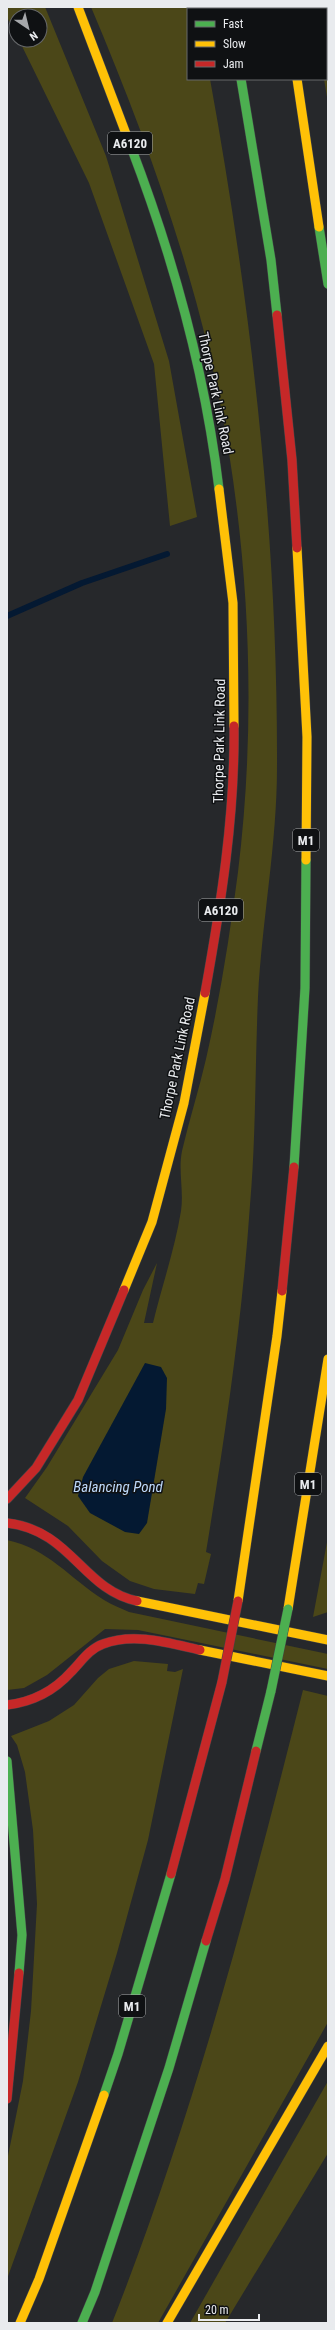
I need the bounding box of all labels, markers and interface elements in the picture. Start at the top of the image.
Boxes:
north arrow [8,8,48,48]
legend [187,8,327,80]
text: Fast [223,17,244,31]
text: N [27,29,40,43]
text: Slow [223,37,246,51]
text: Jam [223,57,244,71]
road number: A6120 [108,132,152,154]
street label: Thorpe Park Link Road [195,330,237,456]
street label: Thorpe Park Link Road [210,679,228,803]
road number: M1 [293,829,319,851]
road number: A6120 [199,899,243,921]
street label: Thorpe Park Link Road [156,995,198,1121]
road number: M1 [295,1473,321,1495]
water label: Balancing Pond [73,1478,164,1496]
road number: M1 [119,1995,145,2017]
scale bar [199,2296,259,2322]
text: 20 m [205,2303,229,2317]

